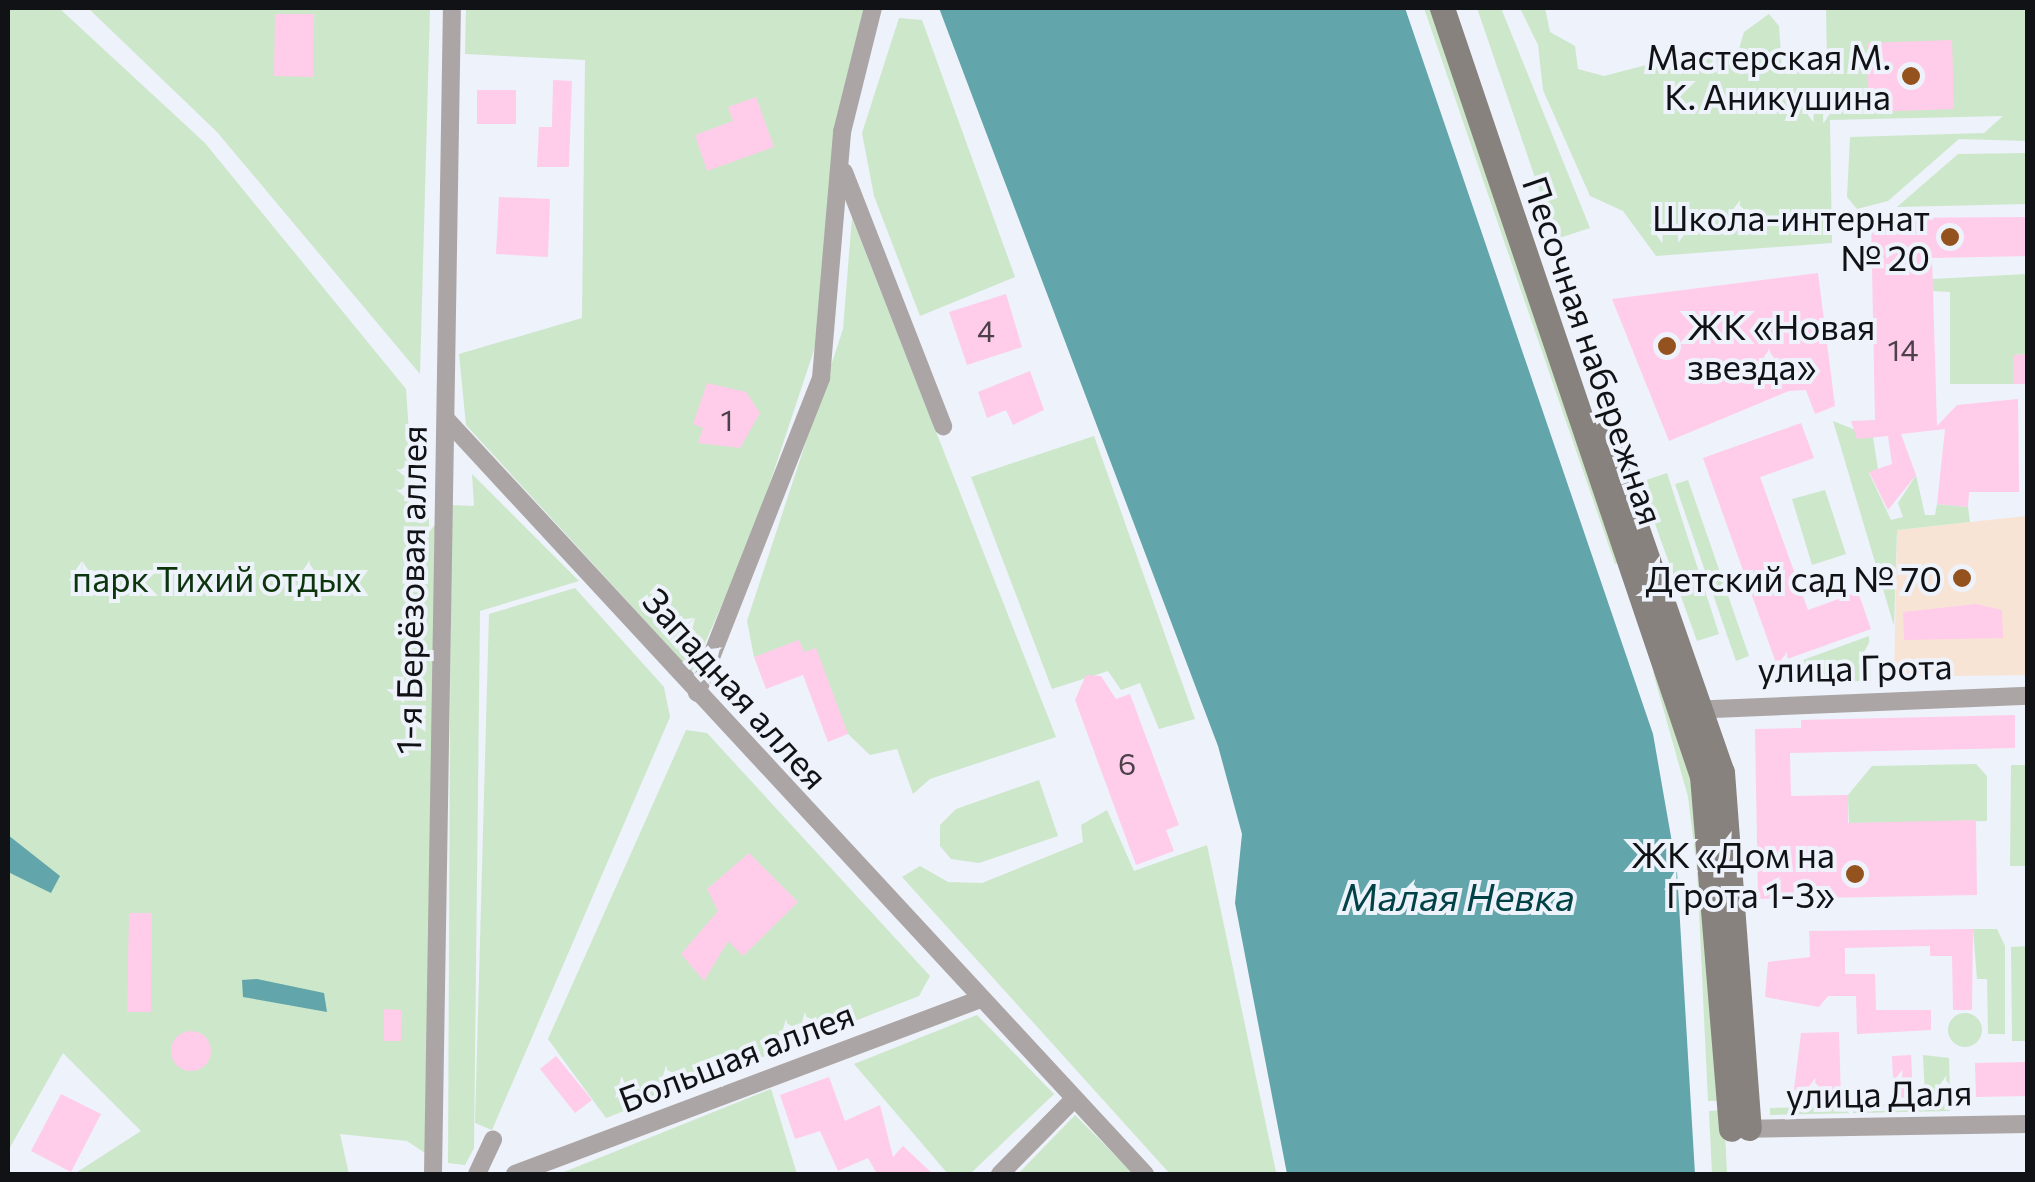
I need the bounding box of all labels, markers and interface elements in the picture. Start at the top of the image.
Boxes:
place label: Мастерская М. К. Аникушина [1646,35,1891,117]
marker: Мастерская М. К. Аникушина [1900,65,1922,87]
street label: Песочная набережная [1515,170,1673,530]
place label: Школа-интернат № 20 [1652,196,1930,278]
marker: Школа-интернат № 20 [1939,226,1961,248]
place label: ЖК «Новая звезда» [1687,305,1875,387]
house number: 4 [977,312,995,348]
house number: 14 [1888,331,1918,367]
marker: ЖК «Новая звезда» [1656,335,1678,357]
house number: 1 [721,401,733,437]
street label: 1-я Берёзовая аллея [386,425,434,755]
park label: парк Тихий отдых [72,557,362,599]
place label: Детский сад № 70 [1645,557,1942,599]
marker: Детский сад № 70 [1951,567,1973,589]
street label: Западная аллея [635,579,837,797]
street label: улица Грота [1757,644,1953,690]
house number: 6 [1118,745,1136,781]
place label: ЖК «Дом на Грота 1-3» [1631,833,1835,915]
marker: ЖК «Дом на Грота 1-3» [1844,863,1866,885]
water label: Малая Невка [1341,873,1575,919]
street label: Большая аллея [612,992,860,1120]
street label: улица Даля [1785,1070,1973,1116]

